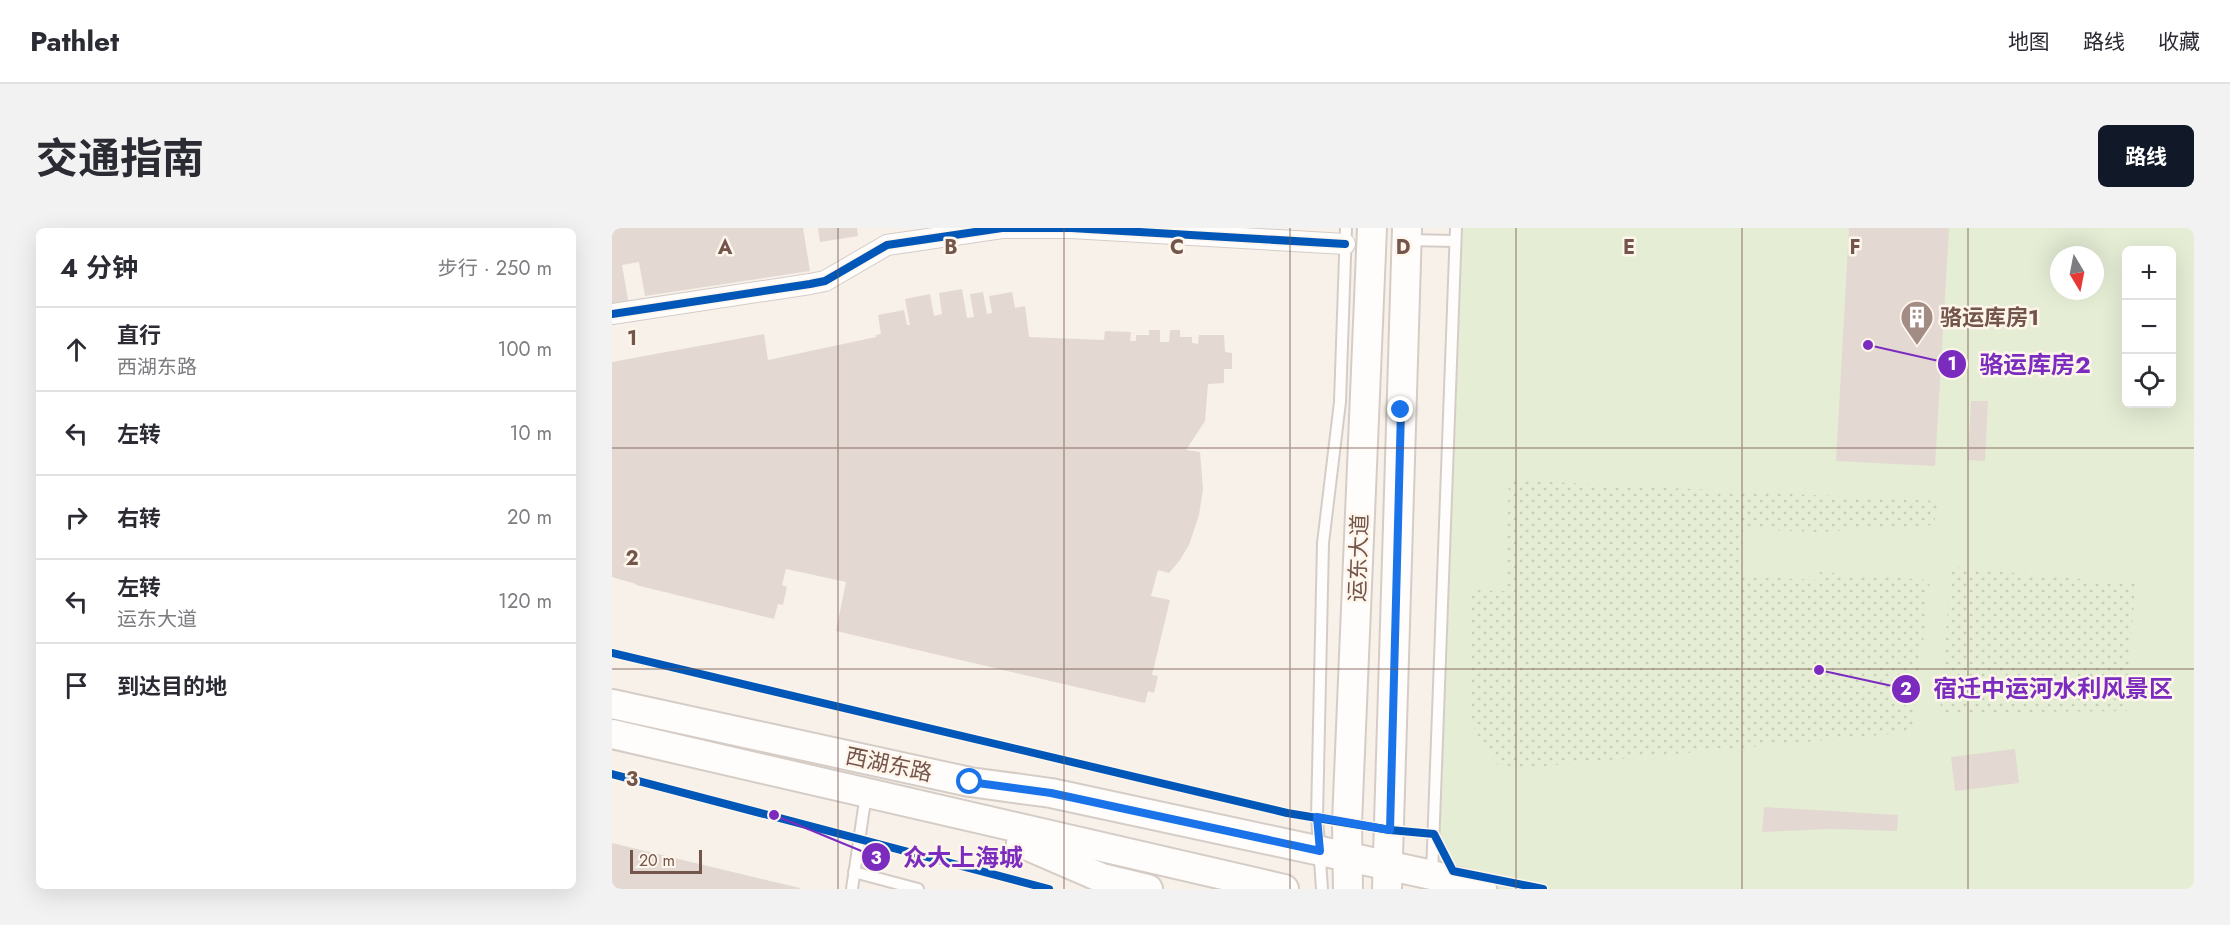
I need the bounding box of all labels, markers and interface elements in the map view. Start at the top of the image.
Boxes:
text: Pathlet [30,21,119,62]
text: 地图 [2008,27,2050,57]
text: 路线 [2083,27,2125,57]
text: 收藏 [2158,27,2200,57]
button: 路线 [2098,125,2194,187]
text: 交通指南 [36,128,204,189]
text: A [717,233,733,262]
text: B [944,233,958,262]
text: C [1170,233,1184,262]
text: D [1396,233,1410,262]
text: E [1623,233,1635,262]
text: F [1849,233,1861,262]
north arrow [2050,246,2104,300]
map controls [2122,246,2176,408]
button: + [2122,246,2176,300]
text: 4 分钟 [60,249,138,287]
text: 步行 · 250 m [438,254,552,283]
building icon: 骆运库房1 [1899,299,1935,346]
button: − [2122,300,2176,354]
place label: 骆运库房1 [1940,301,2039,333]
text: 直行 [117,319,161,351]
text: 1 [627,324,637,353]
icon: ahead [60,333,93,366]
text: 100 m [497,335,552,364]
callout: 骆运库房2 [1937,343,2103,385]
text: 骆运库房2 [1979,347,2091,382]
text: 1 [1947,351,1957,377]
text: 西湖东路 [117,353,197,382]
button: locate [2122,354,2176,408]
route end [1387,396,1413,422]
icon: left [60,417,93,450]
text: 左转 [117,418,161,450]
text: 10 m [509,419,552,448]
icon: right [60,501,93,534]
text: 右转 [117,502,161,534]
text: 20 m [507,503,552,532]
street label: 运东大道 [1340,513,1376,603]
text: 2 [625,544,639,573]
text: 左转 [117,571,161,603]
icon: left [60,585,93,618]
text: 120 m [498,587,552,616]
text: 运东大道 [117,605,197,634]
callout: 宿迁中运河水利风景区 [1891,668,2185,710]
icon: arrive [60,669,93,702]
text: 到达目的地 [117,670,227,702]
text: 宿迁中运河水利风景区 [1933,671,2173,706]
text: 2 [1900,676,1912,702]
street label: 西湖东路 [843,739,935,789]
text: 3 [626,765,638,794]
route start [956,768,982,794]
callout: 众大上海城 [861,836,1035,878]
text: 众大上海城 [903,840,1023,875]
text: 3 [870,845,882,871]
scale bar [630,847,702,874]
text: 20 m [639,849,675,872]

